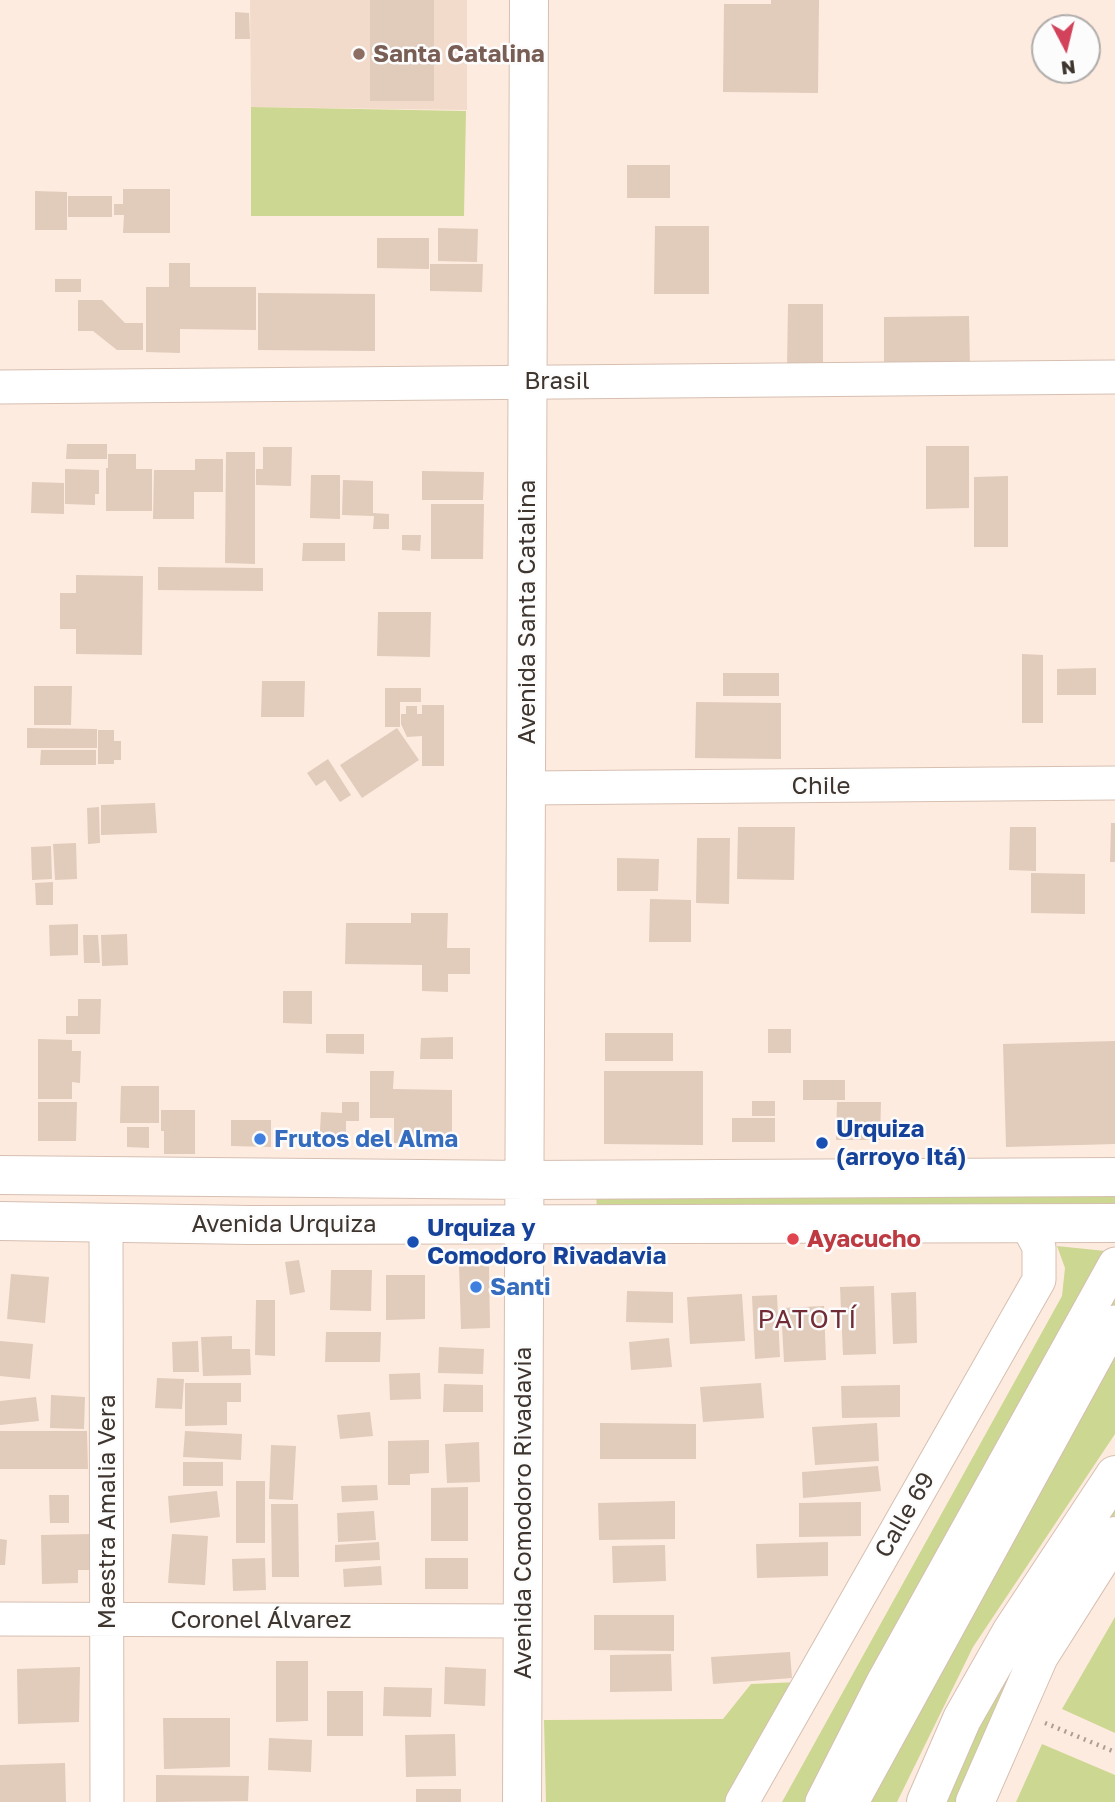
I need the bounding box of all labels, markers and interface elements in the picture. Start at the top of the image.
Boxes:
north arrow [1031,14,1101,84]
place label: Santa Catalina [373,40,545,68]
marker: Santa Catalina [351,46,367,62]
text: N [1060,56,1077,81]
street label: Brasil [524,367,590,395]
street label: Avenida Santa Catalina [513,480,541,744]
street label: Chile [792,772,850,800]
place label: Urquiza (arroyo Itá) [836,1115,966,1171]
place label: Frutos del Alma [274,1125,458,1153]
marker: Frutos del Alma [252,1131,268,1147]
marker: Urquiza (arroyo Itá) [814,1135,830,1151]
street label: Avenida Urquiza [191,1210,377,1238]
place label: Urquiza y Comodoro Rivadavia [427,1214,666,1270]
place label: Ayacucho [807,1225,921,1253]
marker: Ayacucho [785,1231,801,1247]
marker: Urquiza y Comodoro Rivadavia [405,1234,421,1250]
place label: Santi [490,1273,551,1301]
marker: Santi [468,1279,484,1295]
district label: PATOTÍ [758,1304,858,1336]
street label: Avenida Comodoro Rivadavia [509,1347,537,1679]
street label: Maestra Amalia Vera [93,1395,121,1629]
street label: Calle 69 [869,1467,941,1563]
street label: Coronel Álvarez [171,1606,351,1634]

